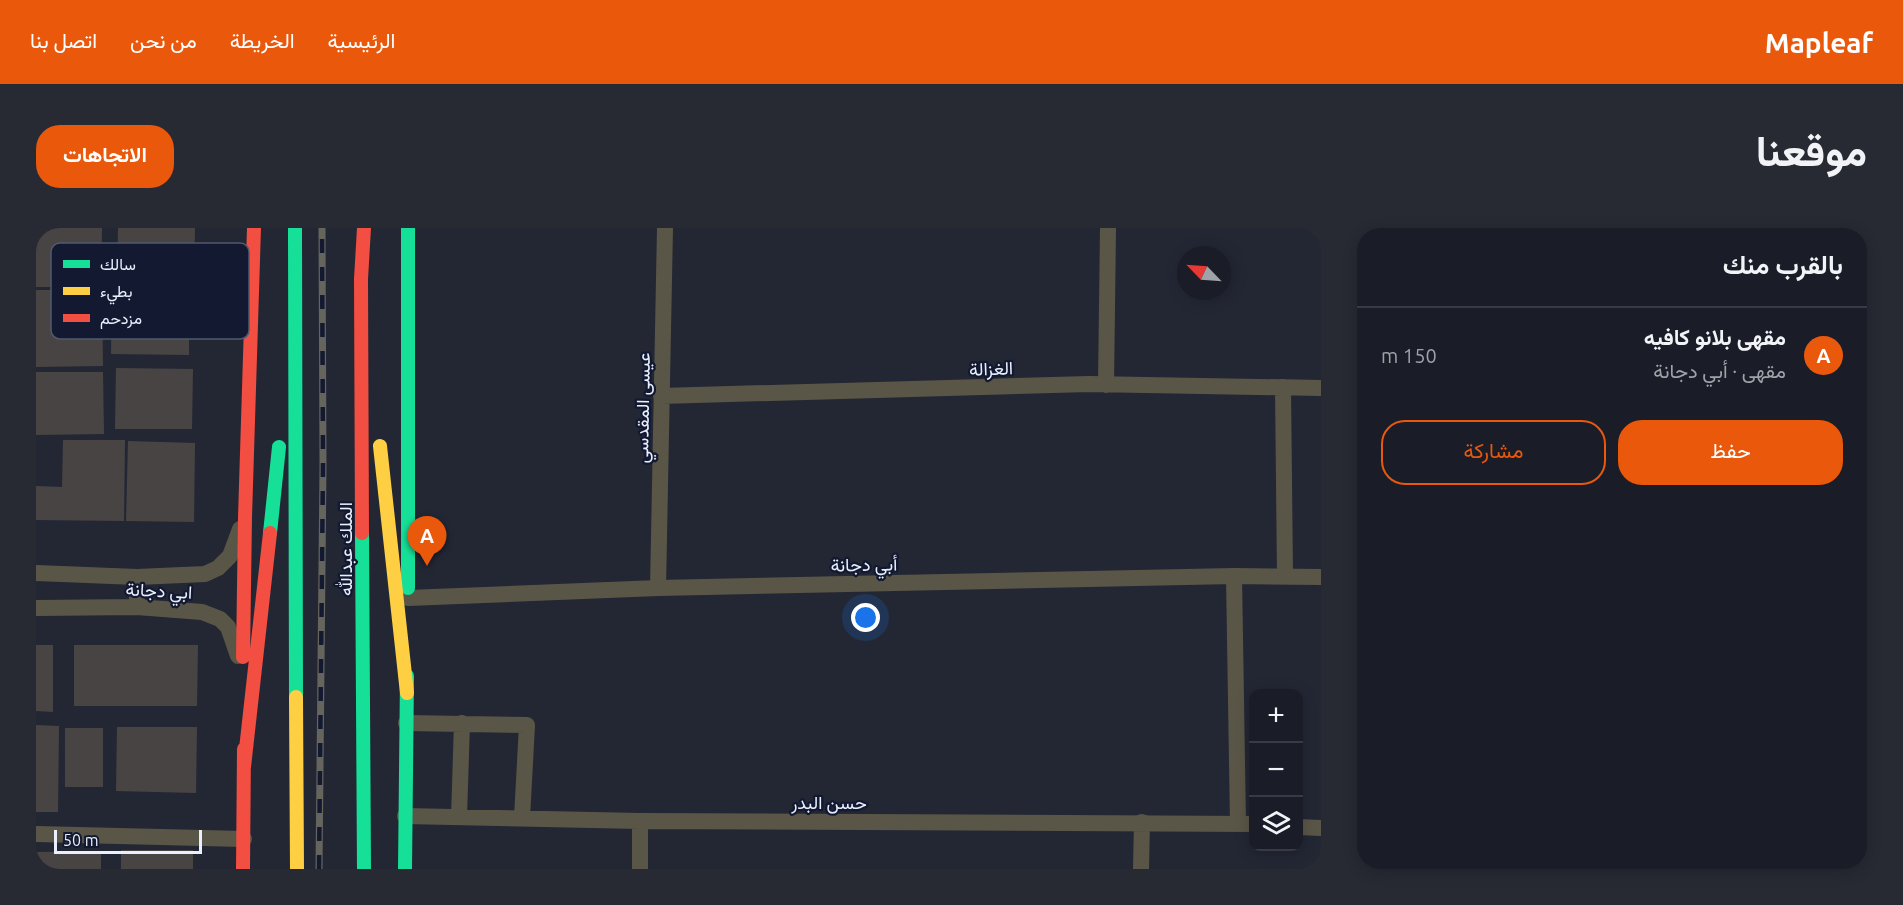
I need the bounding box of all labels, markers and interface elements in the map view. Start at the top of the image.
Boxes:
text: Mapleaf [1765,27,1873,58]
text: اتصل بنا [30,28,97,52]
text: من نحن [130,28,197,52]
text: الخريطة [230,28,295,52]
text: الرئيسية [328,28,395,52]
button: الاتجاهات [36,125,174,188]
text: موقعنا [1756,127,1867,174]
legend [51,243,249,339]
north arrow [1177,246,1231,300]
text: بالقرب منك [1723,250,1843,279]
text: سالك [100,255,136,273]
text: بطيء [100,282,132,305]
text: مزدحم [100,309,142,329]
text: مقهى بلانو كافيه [1644,324,1786,349]
text: 150 m [1381,344,1437,367]
text: A [1816,344,1831,367]
street label: عيسى المقدسي [631,352,659,464]
street label: الغزالة [969,357,1013,381]
text: مقهى · أبي دجانة [1653,359,1786,382]
button: مشاركة [1381,420,1606,485]
button: حفظ [1618,420,1843,485]
street label: الملك عبدالله [335,502,356,596]
pin: A [408,516,446,566]
street label: أبي دجانة [830,553,898,581]
street label: ابي دجانة [125,578,193,608]
your location [851,603,880,632]
map controls [1249,689,1303,851]
button: + [1249,689,1303,743]
button: − [1249,743,1303,797]
street label: حسن البدر [790,792,867,814]
button: layers [1249,797,1303,851]
scale bar [54,827,202,854]
text: 50 m [63,831,99,849]

